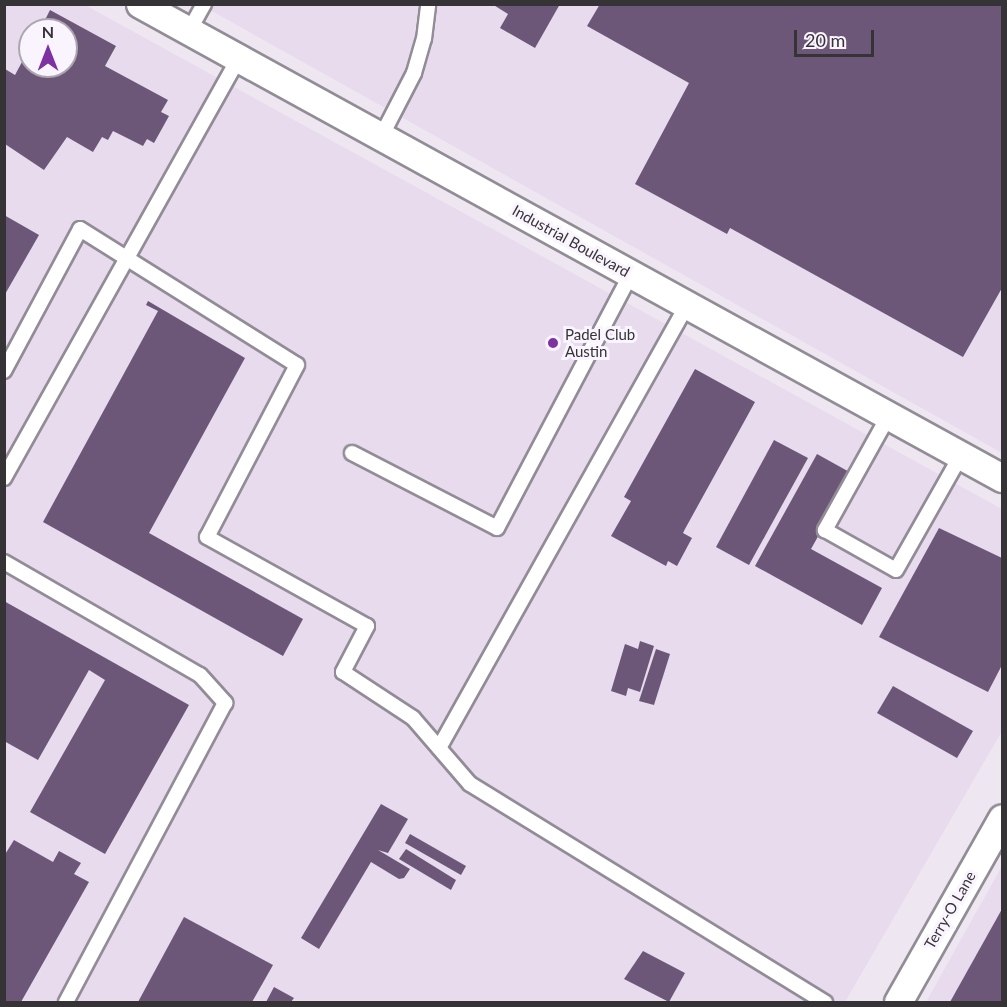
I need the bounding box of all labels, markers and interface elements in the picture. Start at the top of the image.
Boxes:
north arrow [18,18,78,78]
scale bar [797,18,876,56]
text: N [42,22,54,41]
text: 20 m [805,29,845,51]
street label: Industrial Boulevard [509,201,633,281]
place label: Padel Club Austin [565,325,635,360]
marker: Padel Club Austin [546,336,560,350]
street label: Terry-O Lane [921,868,979,952]

